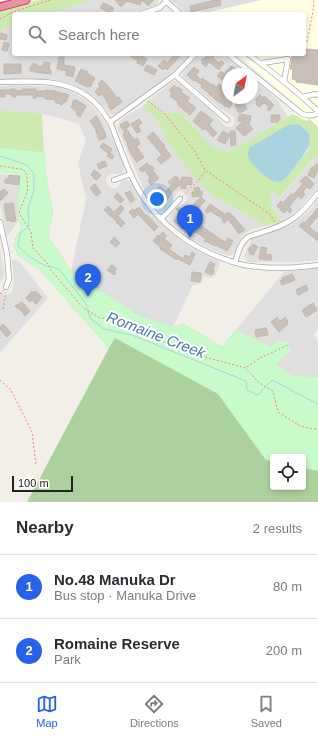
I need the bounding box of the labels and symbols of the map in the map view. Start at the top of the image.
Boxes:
north arrow [222,68,258,104]
your location [147,189,167,209]
pin: 1 [177,205,203,238]
pin: 2 [75,264,101,297]
water label: Romaine Creek [104,308,209,362]
scale bar [12,474,73,493]

